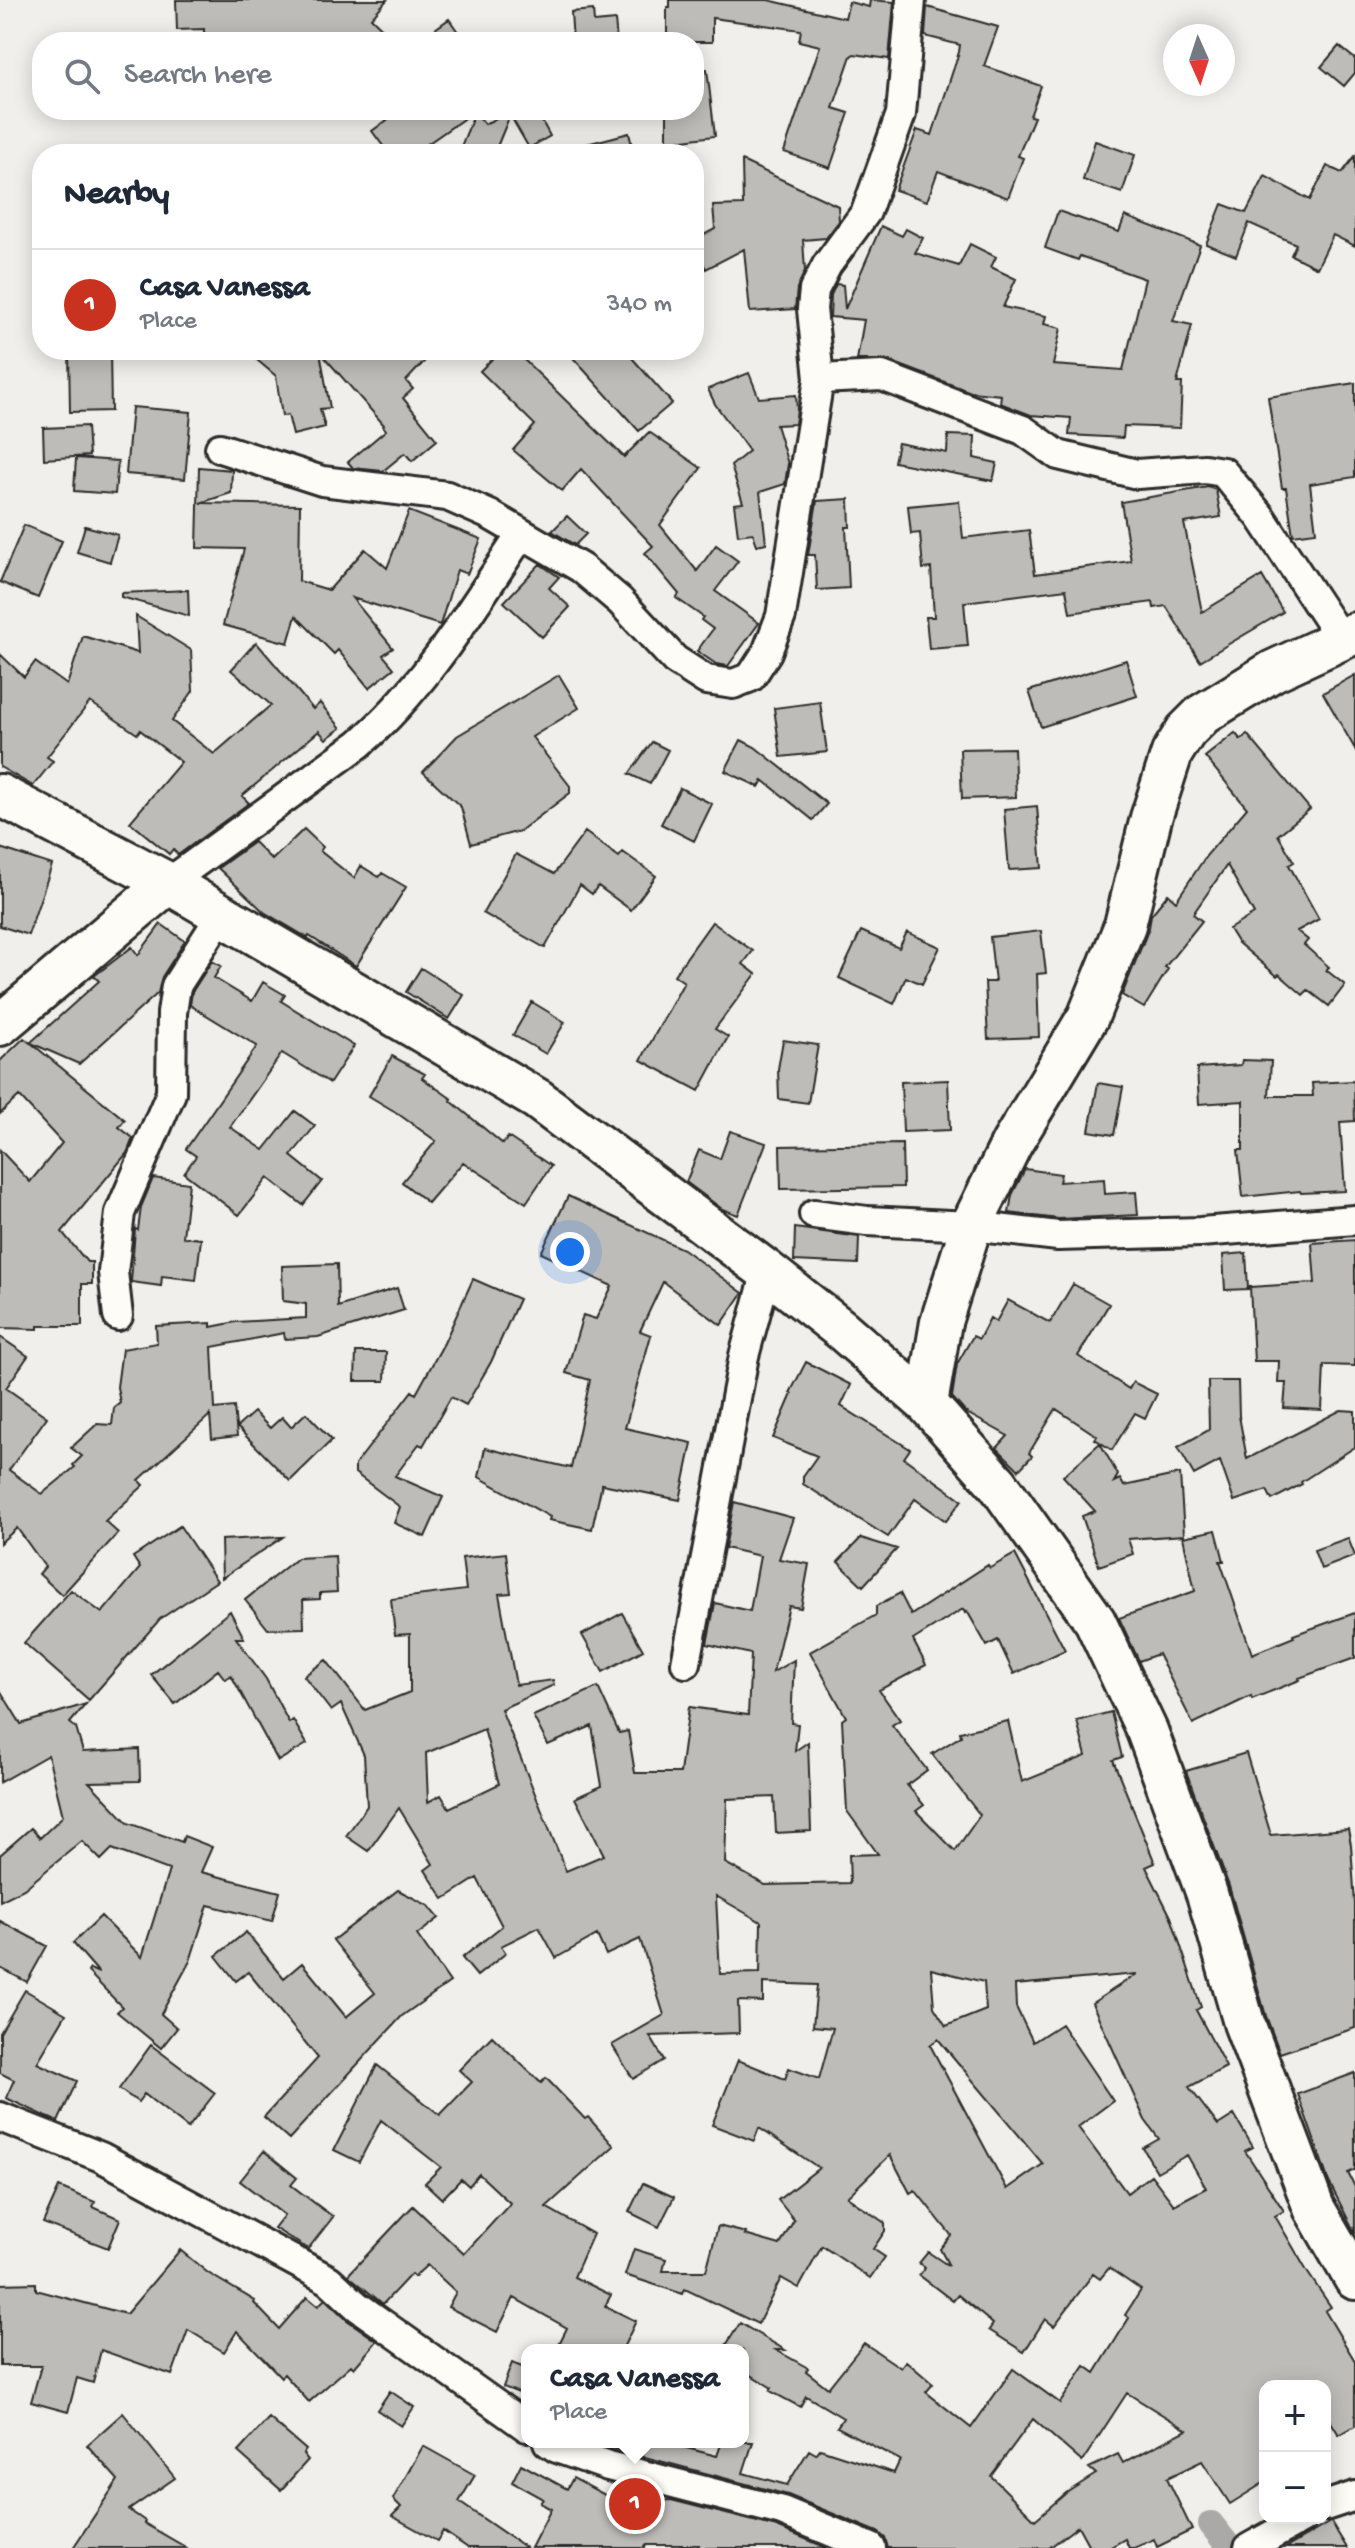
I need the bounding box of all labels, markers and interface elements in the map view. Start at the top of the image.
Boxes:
north arrow [1163,24,1235,96]
search box [32,32,704,120]
icon: search [60,54,104,98]
text: Search here [124,59,272,94]
text: Nearby [64,176,169,216]
text: Casa Vanessa [140,272,310,307]
text: 1 [85,290,95,321]
text: 340 m [607,290,672,321]
text: Place [140,307,197,338]
your location [550,1232,590,1272]
popup [521,2344,749,2448]
text: Casa Vanessa [550,2363,720,2398]
map controls [1259,2380,1331,2524]
button: + [1259,2380,1331,2452]
text: Place [550,2398,607,2429]
button: − [1259,2452,1331,2524]
pin: 1 [609,2474,661,2534]

